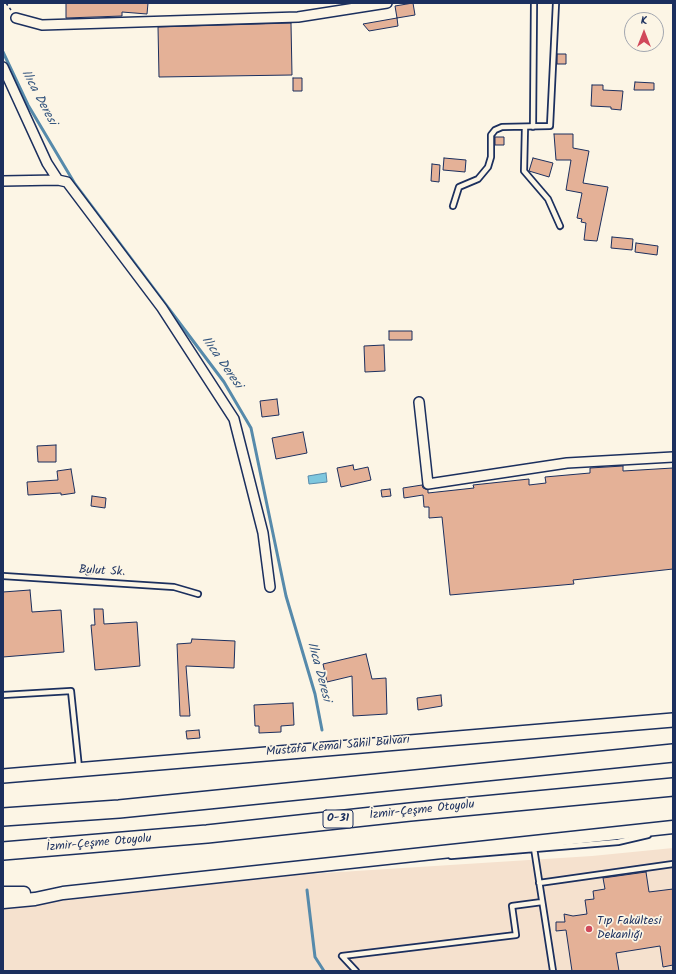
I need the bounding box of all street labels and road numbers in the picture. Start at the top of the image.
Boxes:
street label: Bulut Sk. [78,564,126,580]
street label: Mustafa Kemal Sahil Bulvarı [266,734,410,760]
street label: İzmir-Çeşme Otoyolu [369,798,475,824]
road number: O-31 [323,810,353,828]
street label: İzmir-Çeşme Otoyolu [46,832,152,856]

